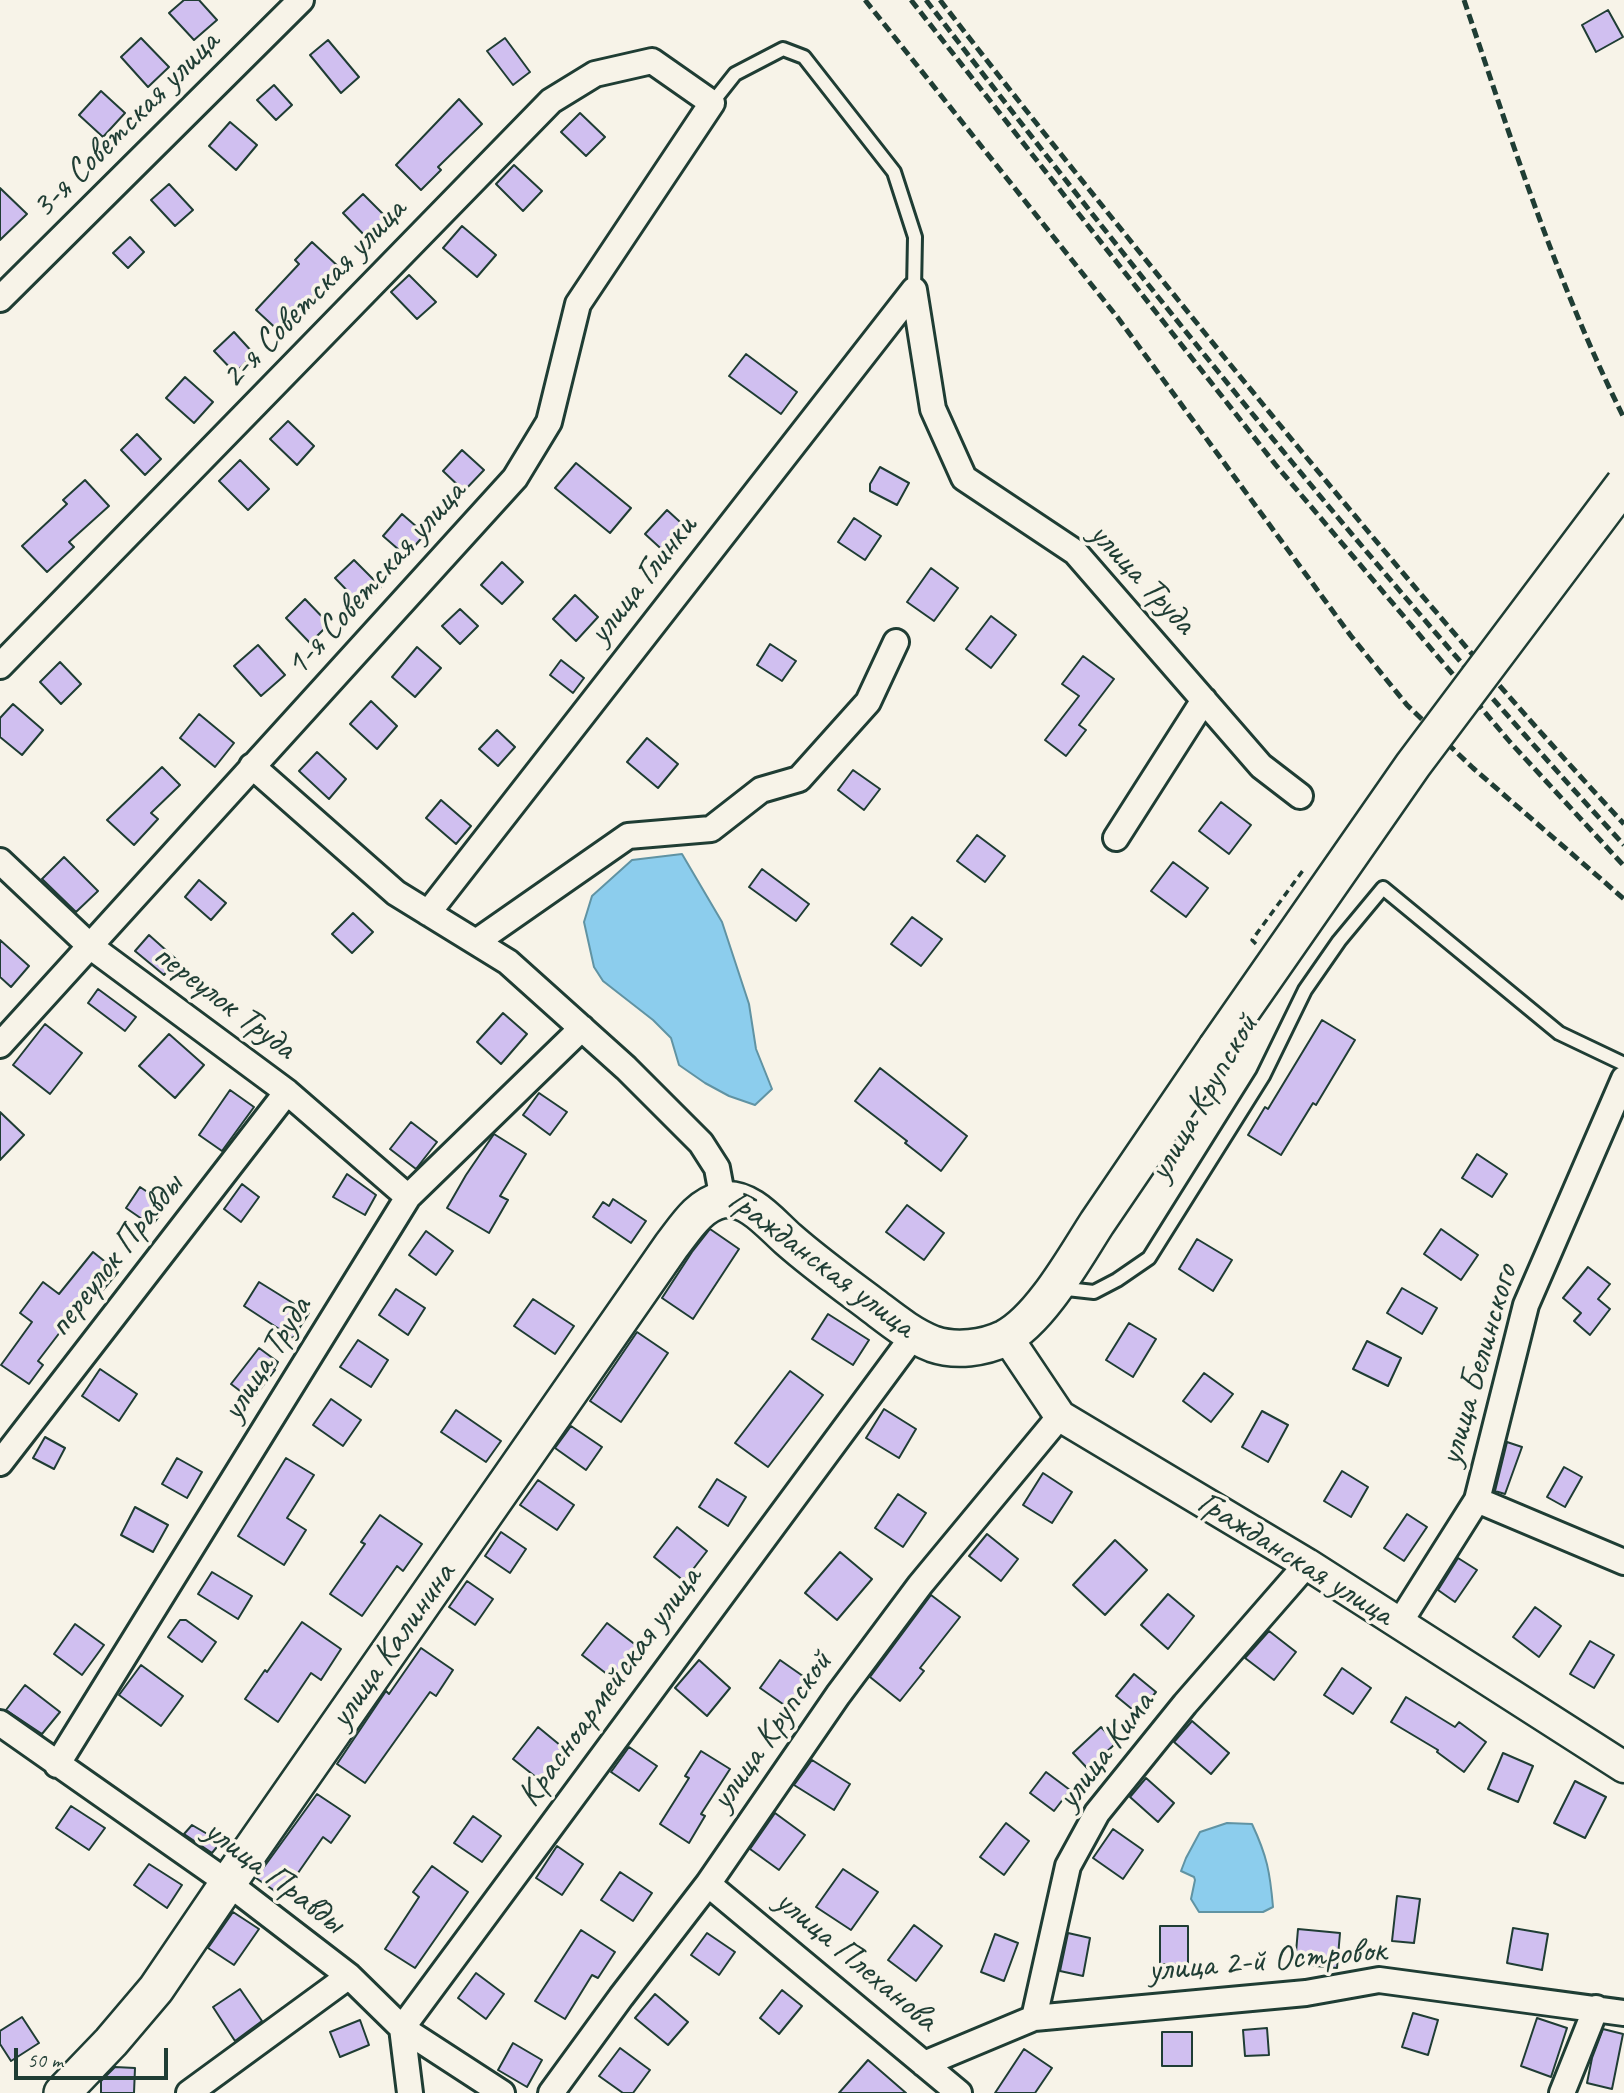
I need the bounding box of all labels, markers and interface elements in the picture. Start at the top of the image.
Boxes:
street label: 3-я Советская улица [23,22,229,228]
street label: 2-я Советская улица [212,190,416,398]
street label: 1-я Советская улица [277,472,475,686]
street label: улица Глинки [579,507,707,653]
street label: улица Труда [1080,514,1204,644]
street label: переулок Труда [144,935,304,1069]
street label: улица Крупской [1140,1007,1268,1189]
street label: переулок Правды [39,1166,193,1346]
street label: Гражданская улица [719,1180,923,1348]
street label: улица Белинского [1430,1260,1528,1470]
street label: улица Труда [213,1289,321,1429]
street label: Гражданская улица [1189,1482,1401,1636]
street label: улица Калинина [321,1555,465,1737]
street label: Красноармейская улица [509,1559,711,1815]
street label: улица Крупской [702,1643,842,1819]
street label: улица Кима [1048,1684,1164,1818]
street label: улица Правды [195,1810,353,1944]
street label: улица Плеханова [766,1881,946,2041]
street label: улица 2-й Островок [1146,1930,1388,1992]
scale bar [18,2034,172,2078]
text: 50 m [27,2047,63,2073]

